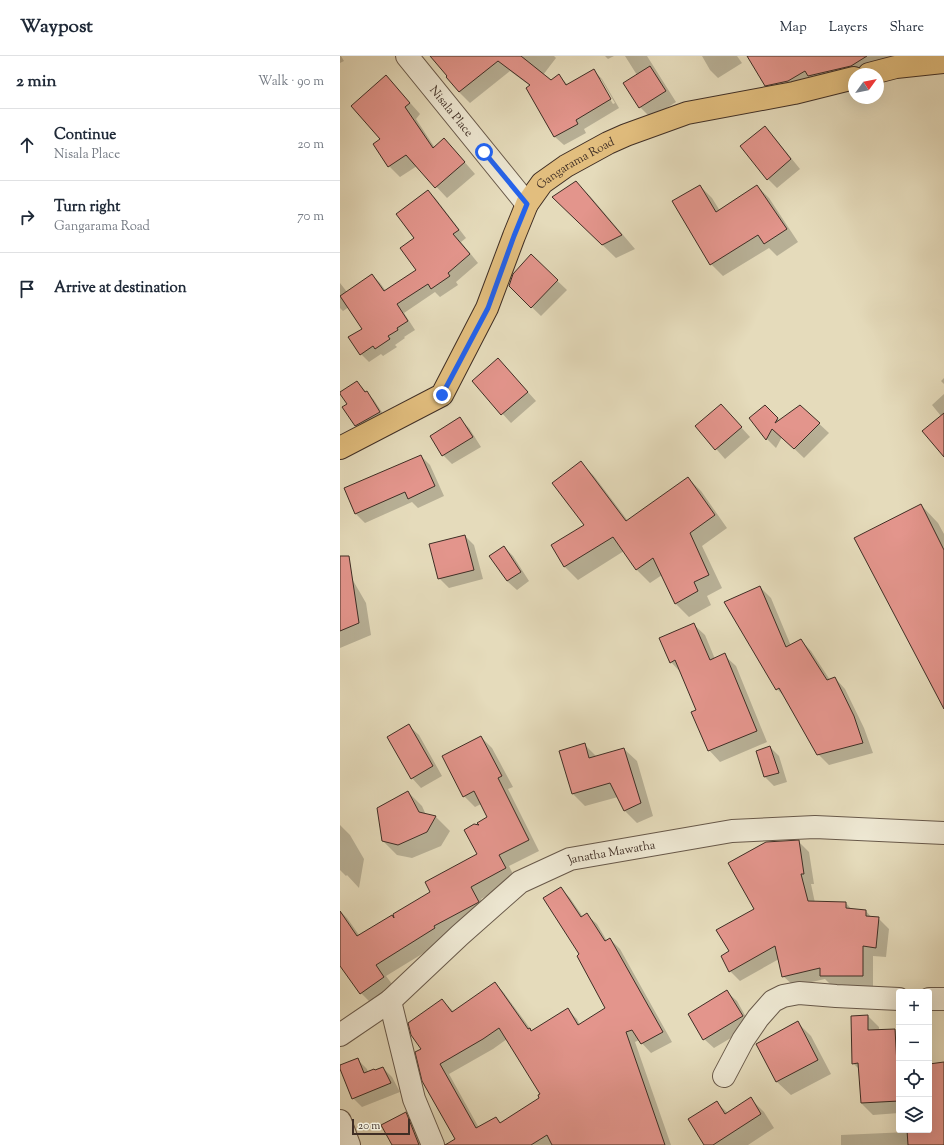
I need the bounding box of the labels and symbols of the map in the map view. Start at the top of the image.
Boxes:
north arrow [848,68,884,104]
street label: Nisala Place [425,82,477,142]
street label: Gangarama Road [532,133,618,193]
route start [475,143,493,161]
route end [433,386,451,404]
street label: Janatha Mawatha [564,836,657,869]
scale bar [352,1117,410,1136]

